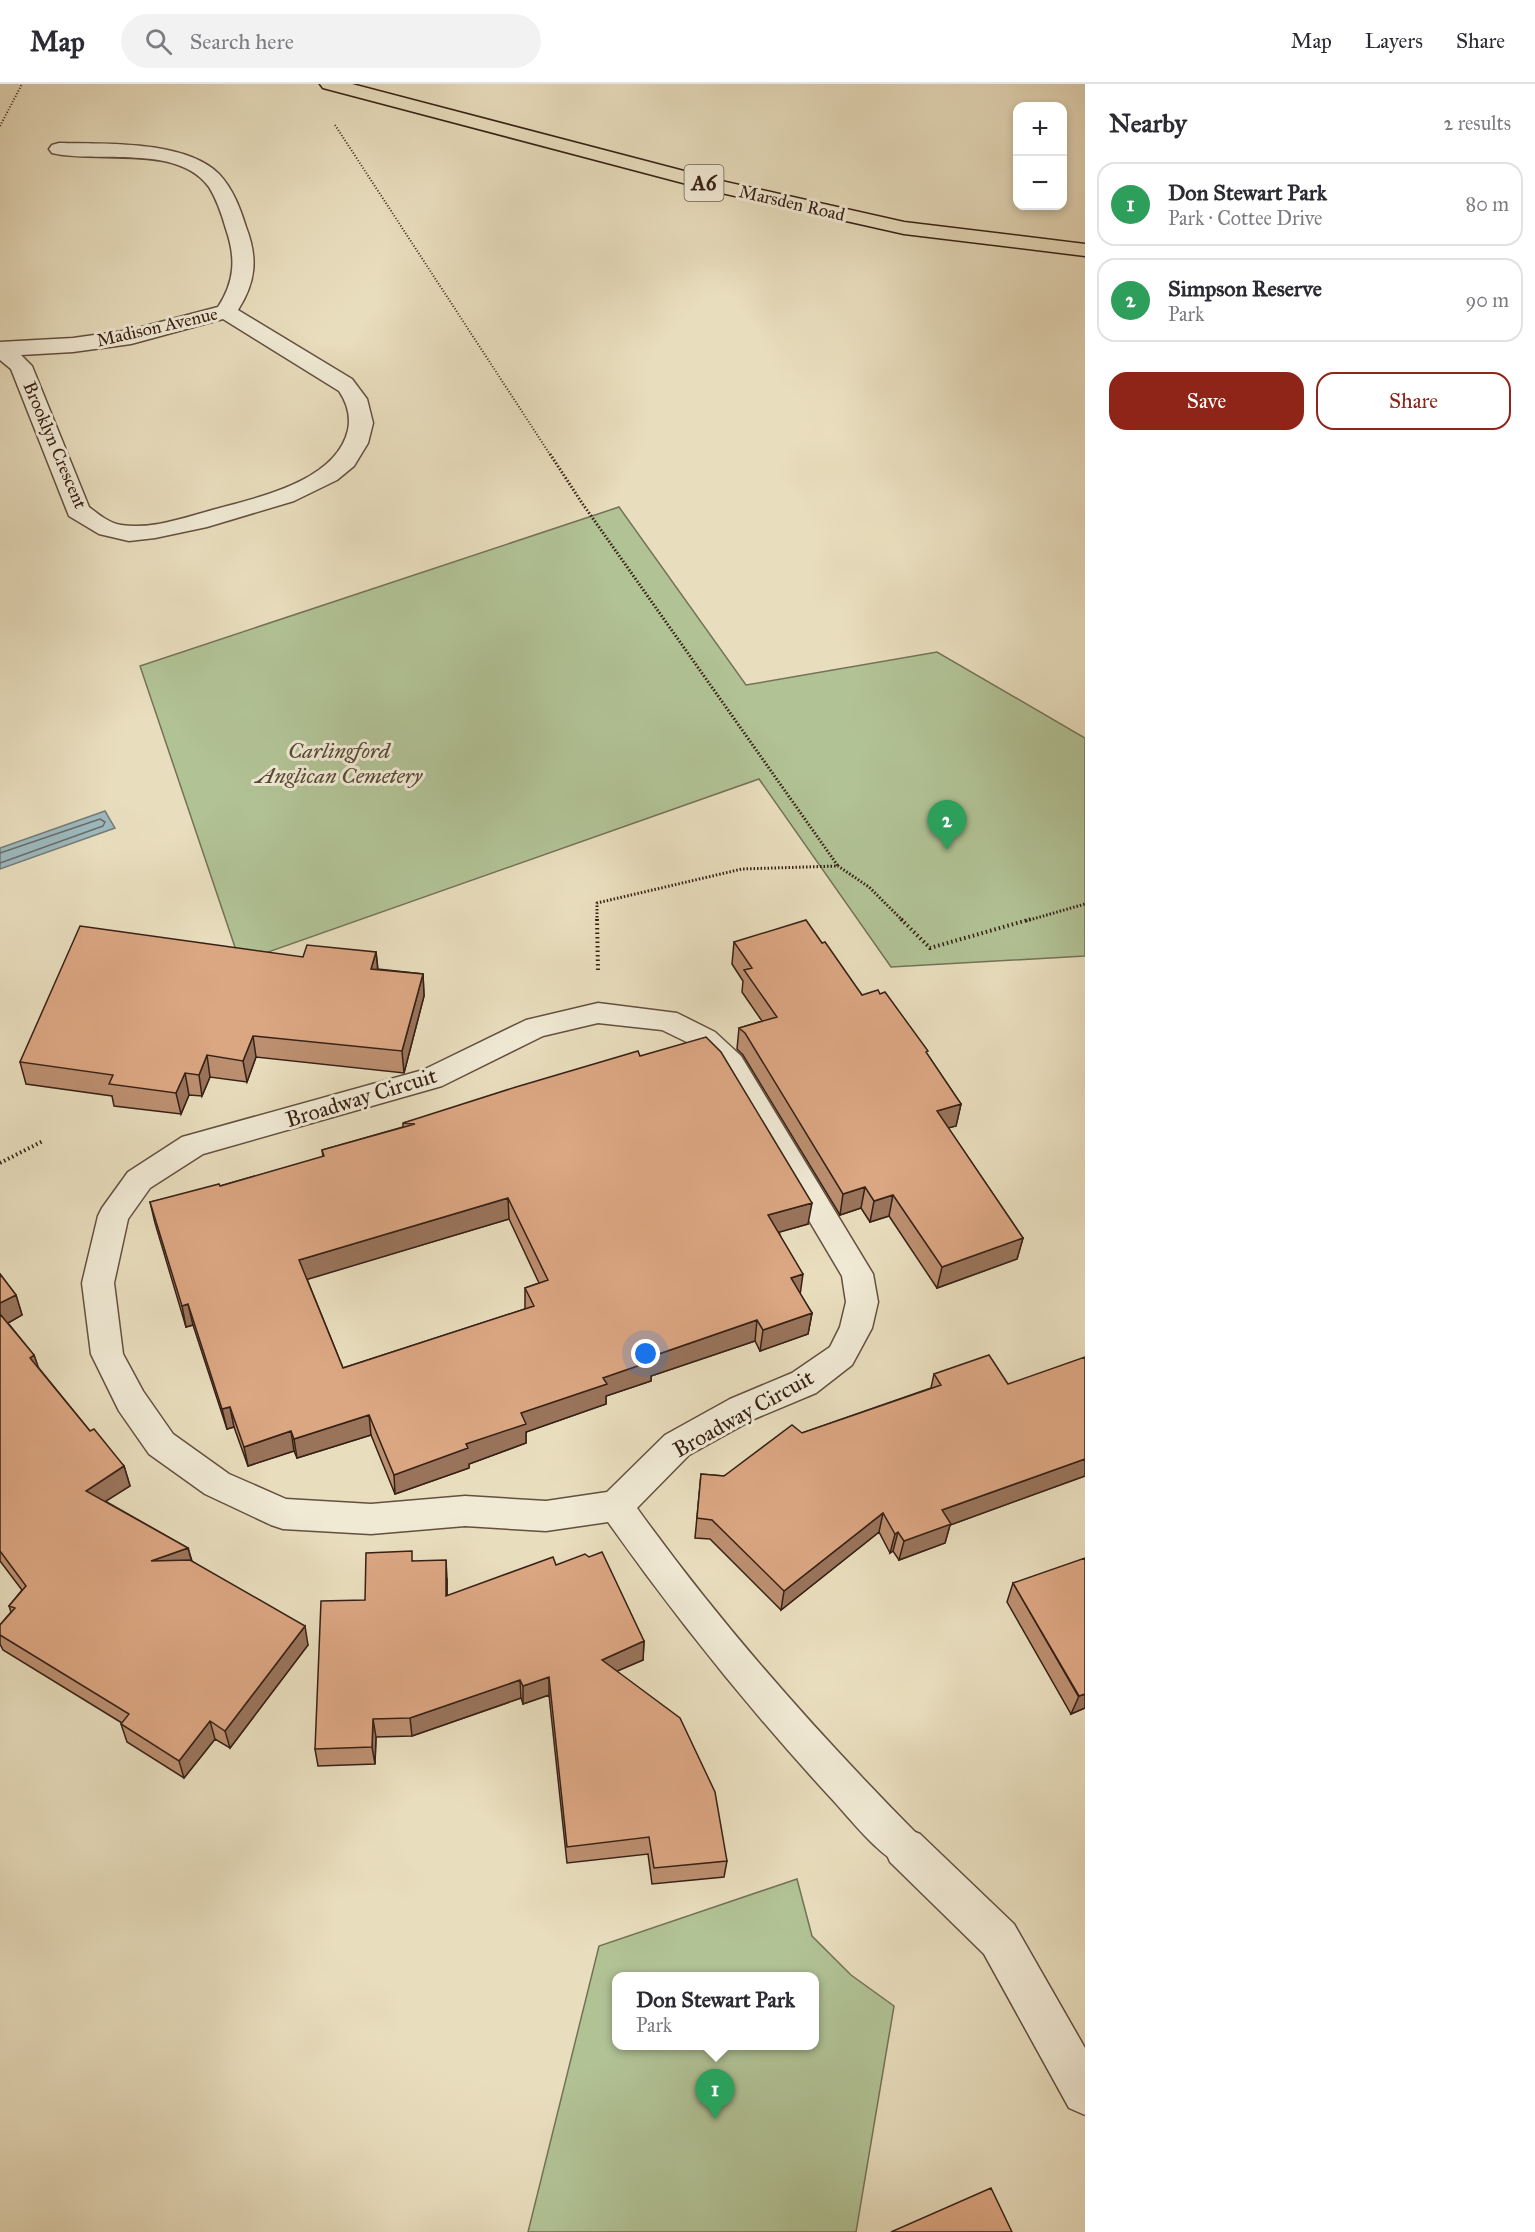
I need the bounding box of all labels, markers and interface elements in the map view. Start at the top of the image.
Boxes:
search box [121,14,541,68]
text: Map [30,24,85,59]
icon: search [142,25,175,58]
text: Search here [190,28,294,55]
text: Map [1291,28,1332,54]
text: Layers [1365,28,1423,54]
text: Share [1456,28,1505,54]
map controls [1013,102,1067,210]
button: + [1013,102,1067,156]
text: Nearby [1109,107,1187,139]
text: 2 results [1443,111,1511,135]
button: − [1013,156,1067,210]
road number: A6 [684,165,724,201]
text: Don Stewart Park [1168,179,1327,206]
street label: Marsden Road [737,180,847,226]
text: 1 [1127,192,1134,216]
text: 80 m [1466,192,1509,216]
text: Park · Cottee Drive [1168,206,1322,230]
text: Simpson Reserve [1168,275,1322,302]
text: 2 [1126,288,1135,312]
text: 90 m [1466,288,1509,312]
street label: Madison Avenue [94,302,220,352]
text: Park [1168,302,1204,326]
button: Save [1109,372,1304,430]
button: Share [1316,372,1511,430]
street label: Brooklyn Crescent [18,378,92,512]
park label: Carlingford Anglican Cemetery [254,737,423,789]
pin: 2 [928,800,966,850]
street label: Broadway Circuit [282,1062,440,1133]
your location [631,1339,660,1368]
street label: Broadway Circuit [668,1364,818,1463]
popup [612,1972,819,2050]
text: Don Stewart Park [636,1986,795,2013]
text: Park [636,2013,672,2037]
pin: 1 [696,2070,734,2119]

